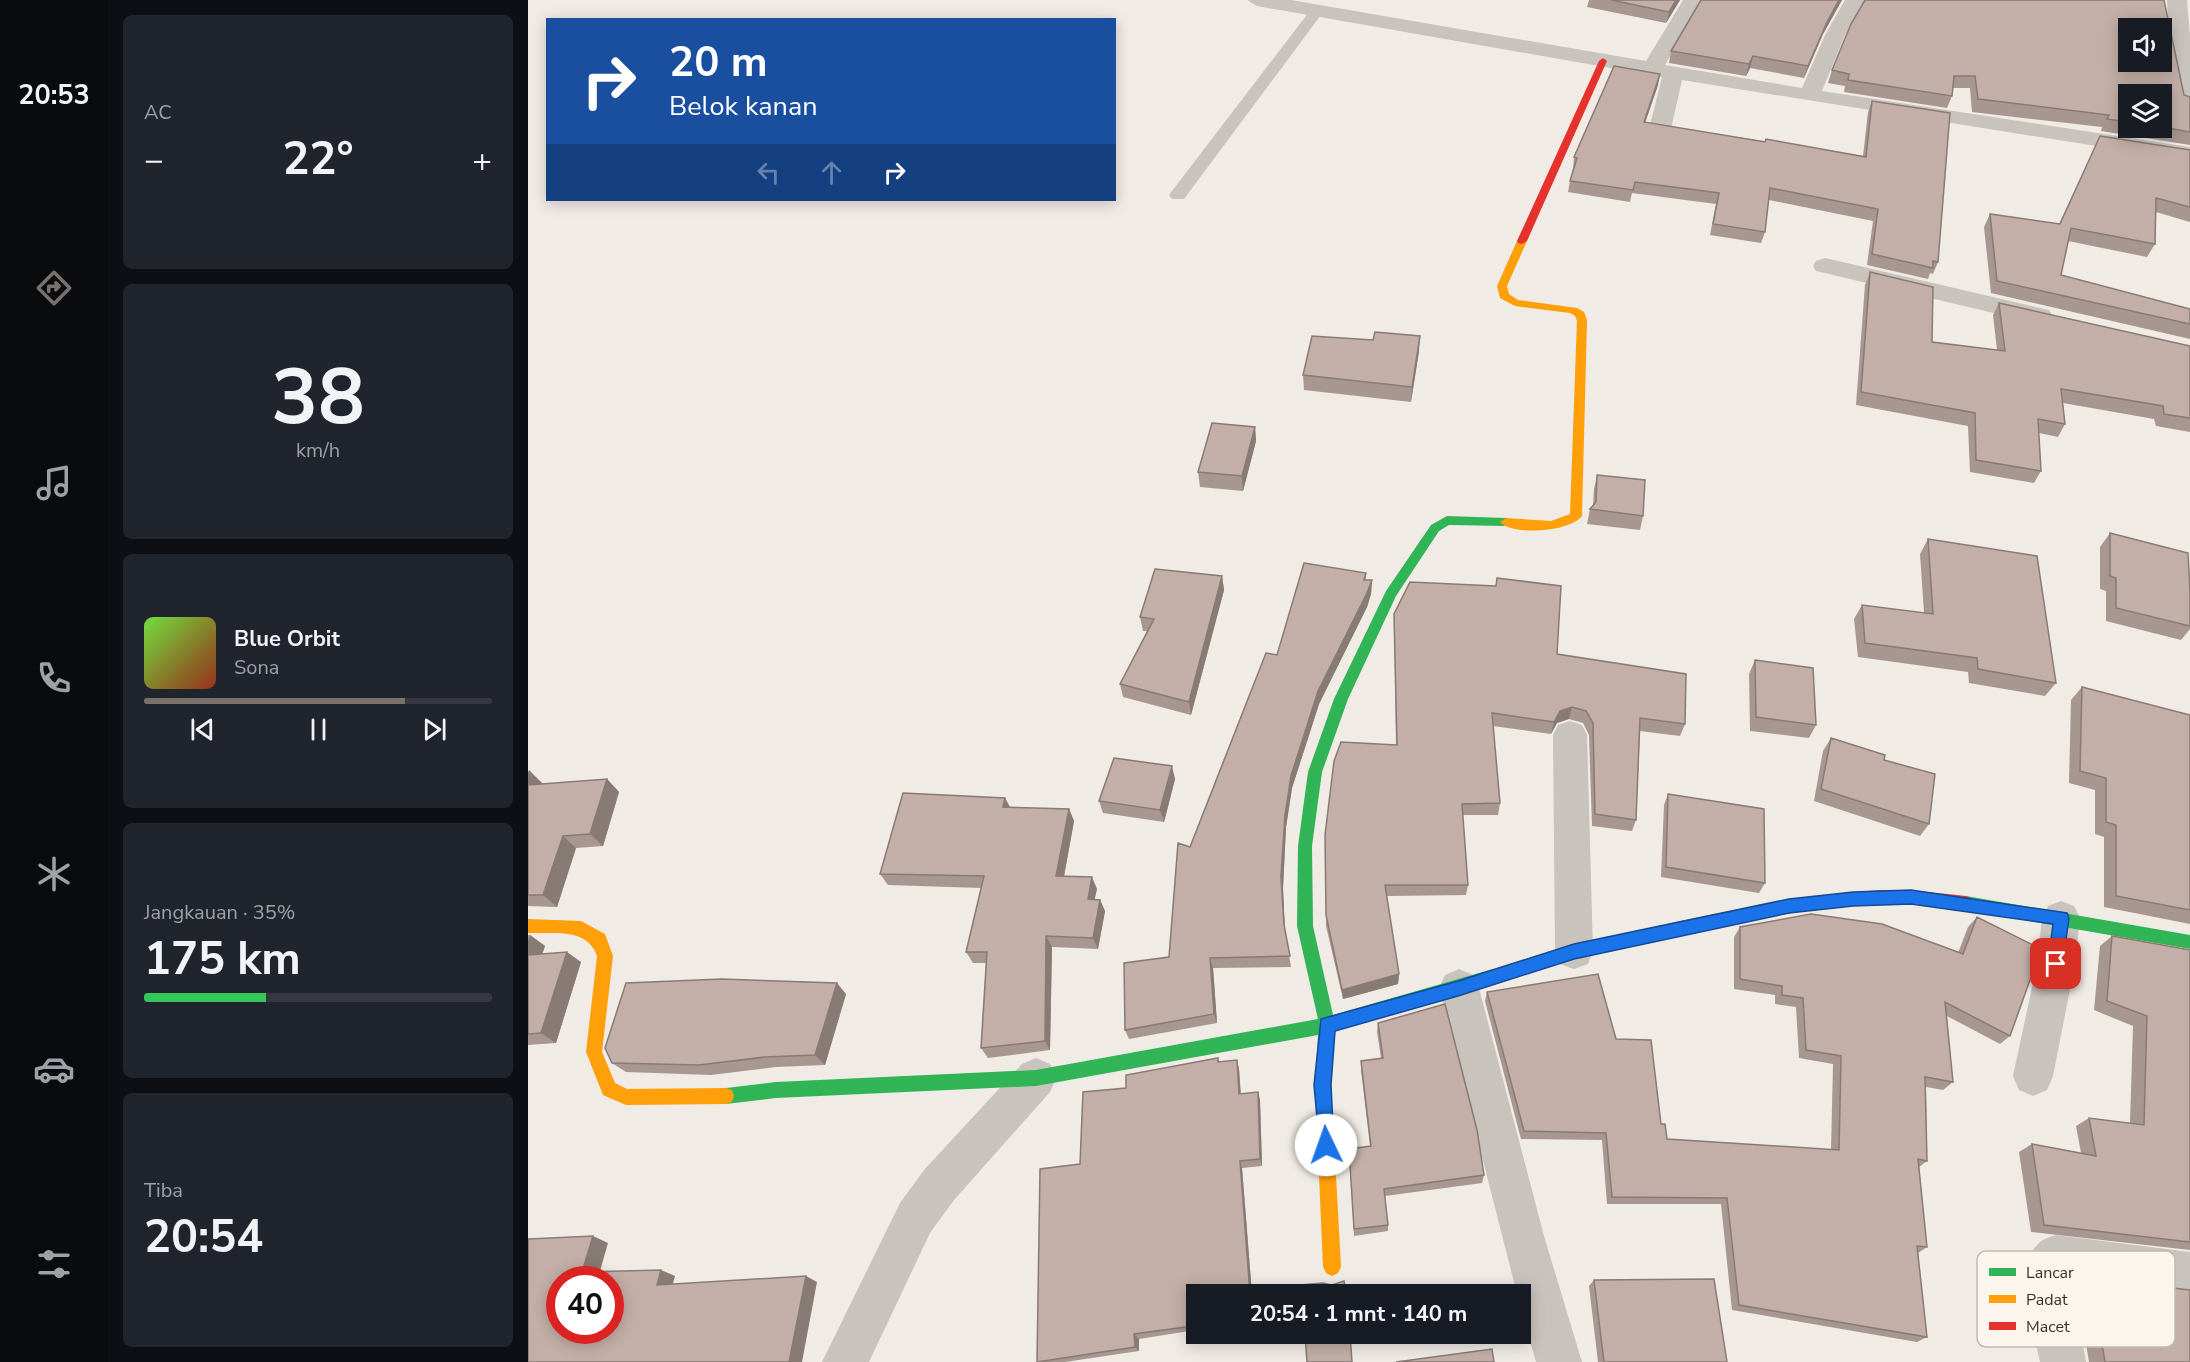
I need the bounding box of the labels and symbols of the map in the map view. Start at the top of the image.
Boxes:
pin [2030,938,2081,989]
position arrow [1294,1113,1358,1177]
legend [1977,1251,2175,1347]
text: Lancar [2026,1262,2074,1284]
speed limit sign: 40 [546,1266,624,1344]
text: Padat [2026,1289,2068,1311]
text: Macet [2026,1316,2070,1338]

